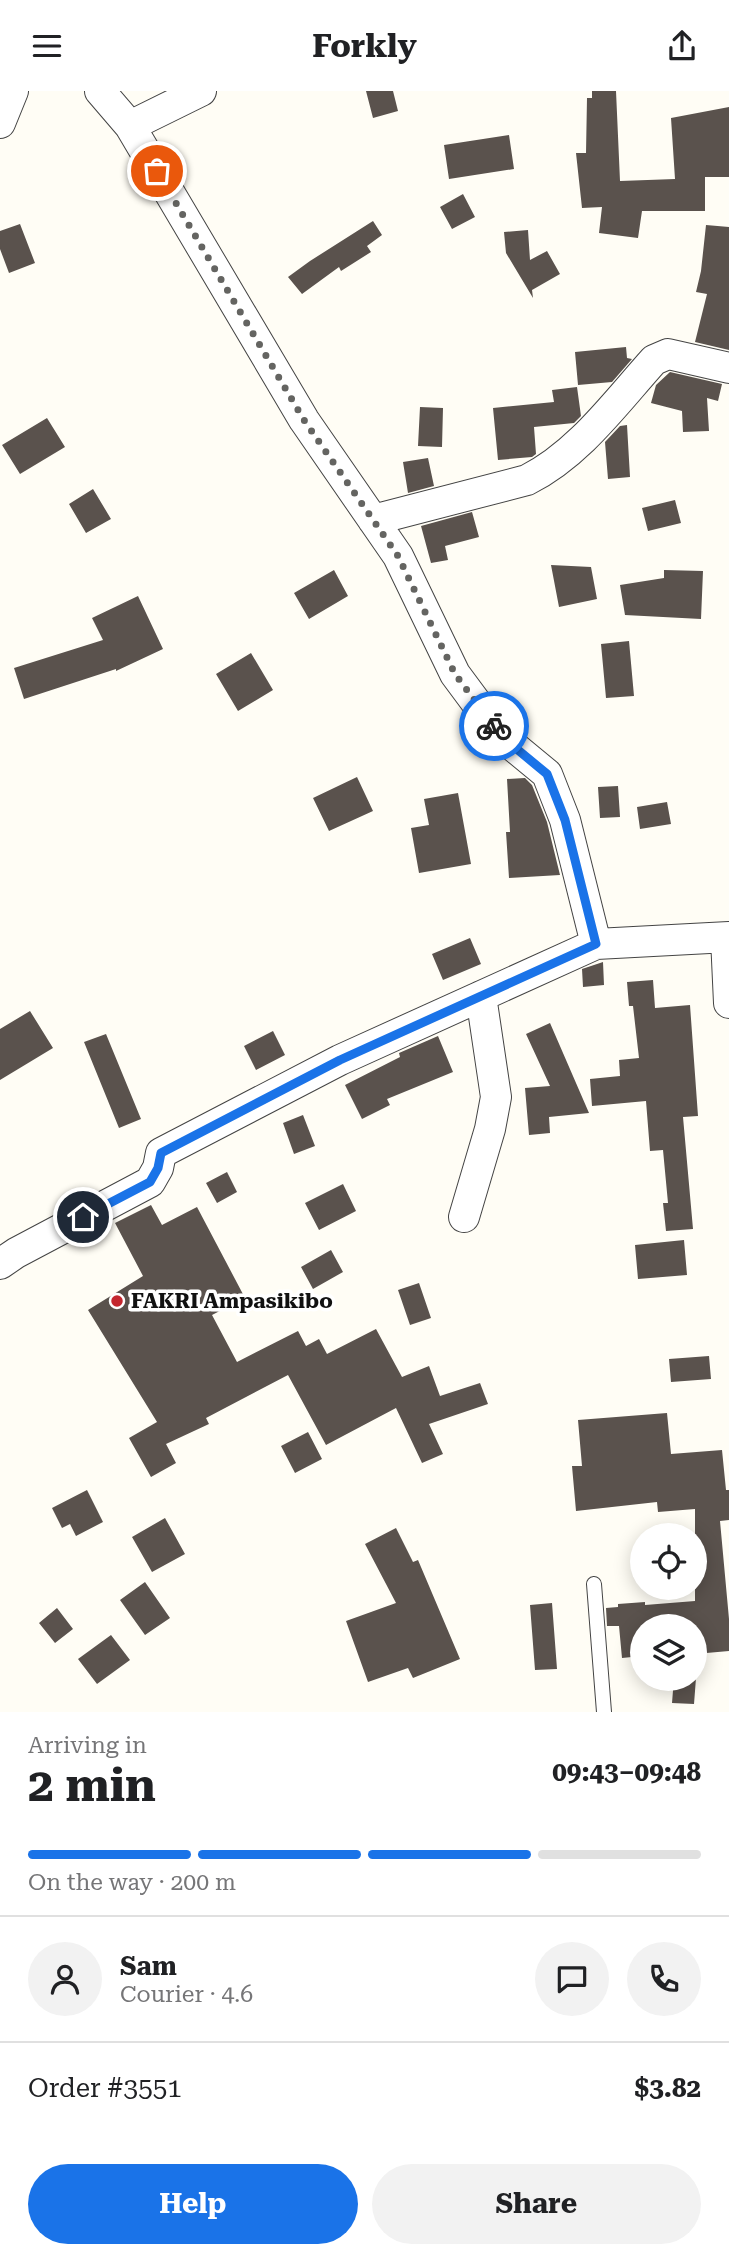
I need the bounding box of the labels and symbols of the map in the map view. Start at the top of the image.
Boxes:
pin [127,141,187,201]
courier [459,691,529,761]
pin [53,1187,113,1247]
place label: FAKRI Ampasikibo [131,1289,333,1313]
marker: FAKRI Ampasikibo [109,1293,125,1309]

